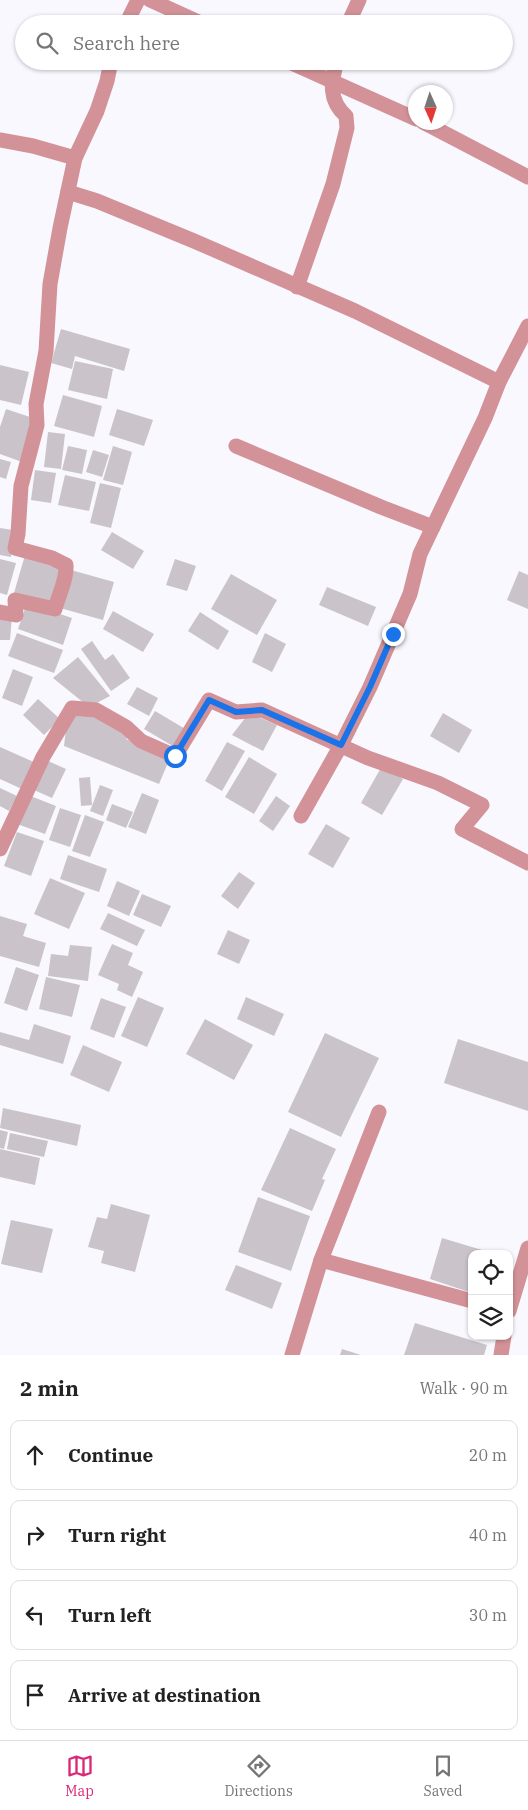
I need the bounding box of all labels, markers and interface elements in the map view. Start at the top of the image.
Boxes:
search box [15,15,513,70]
icon: search [33,29,61,57]
text: Search here [73,31,180,55]
north arrow [408,85,453,130]
route end [382,623,405,646]
route start [164,745,187,768]
map controls [468,1250,513,1340]
button: locate [468,1250,513,1295]
button: layers [468,1295,513,1340]
text: 2 min [20,1374,79,1402]
text: Walk · 90 m [420,1378,508,1398]
icon: ahead [21,1441,49,1469]
text: Continue [68,1443,153,1467]
text: 20 m [469,1445,507,1465]
icon: right [21,1521,49,1549]
text: Turn right [68,1523,166,1547]
text: 40 m [469,1525,507,1545]
icon: left [21,1601,49,1629]
text: Turn left [68,1603,151,1627]
text: 30 m [469,1605,507,1625]
icon: arrive [21,1681,49,1709]
text: Arrive at destination [68,1683,261,1707]
tab: Map [65,1752,94,1800]
tab: Directions [224,1752,293,1800]
tab: Saved [423,1752,463,1800]

